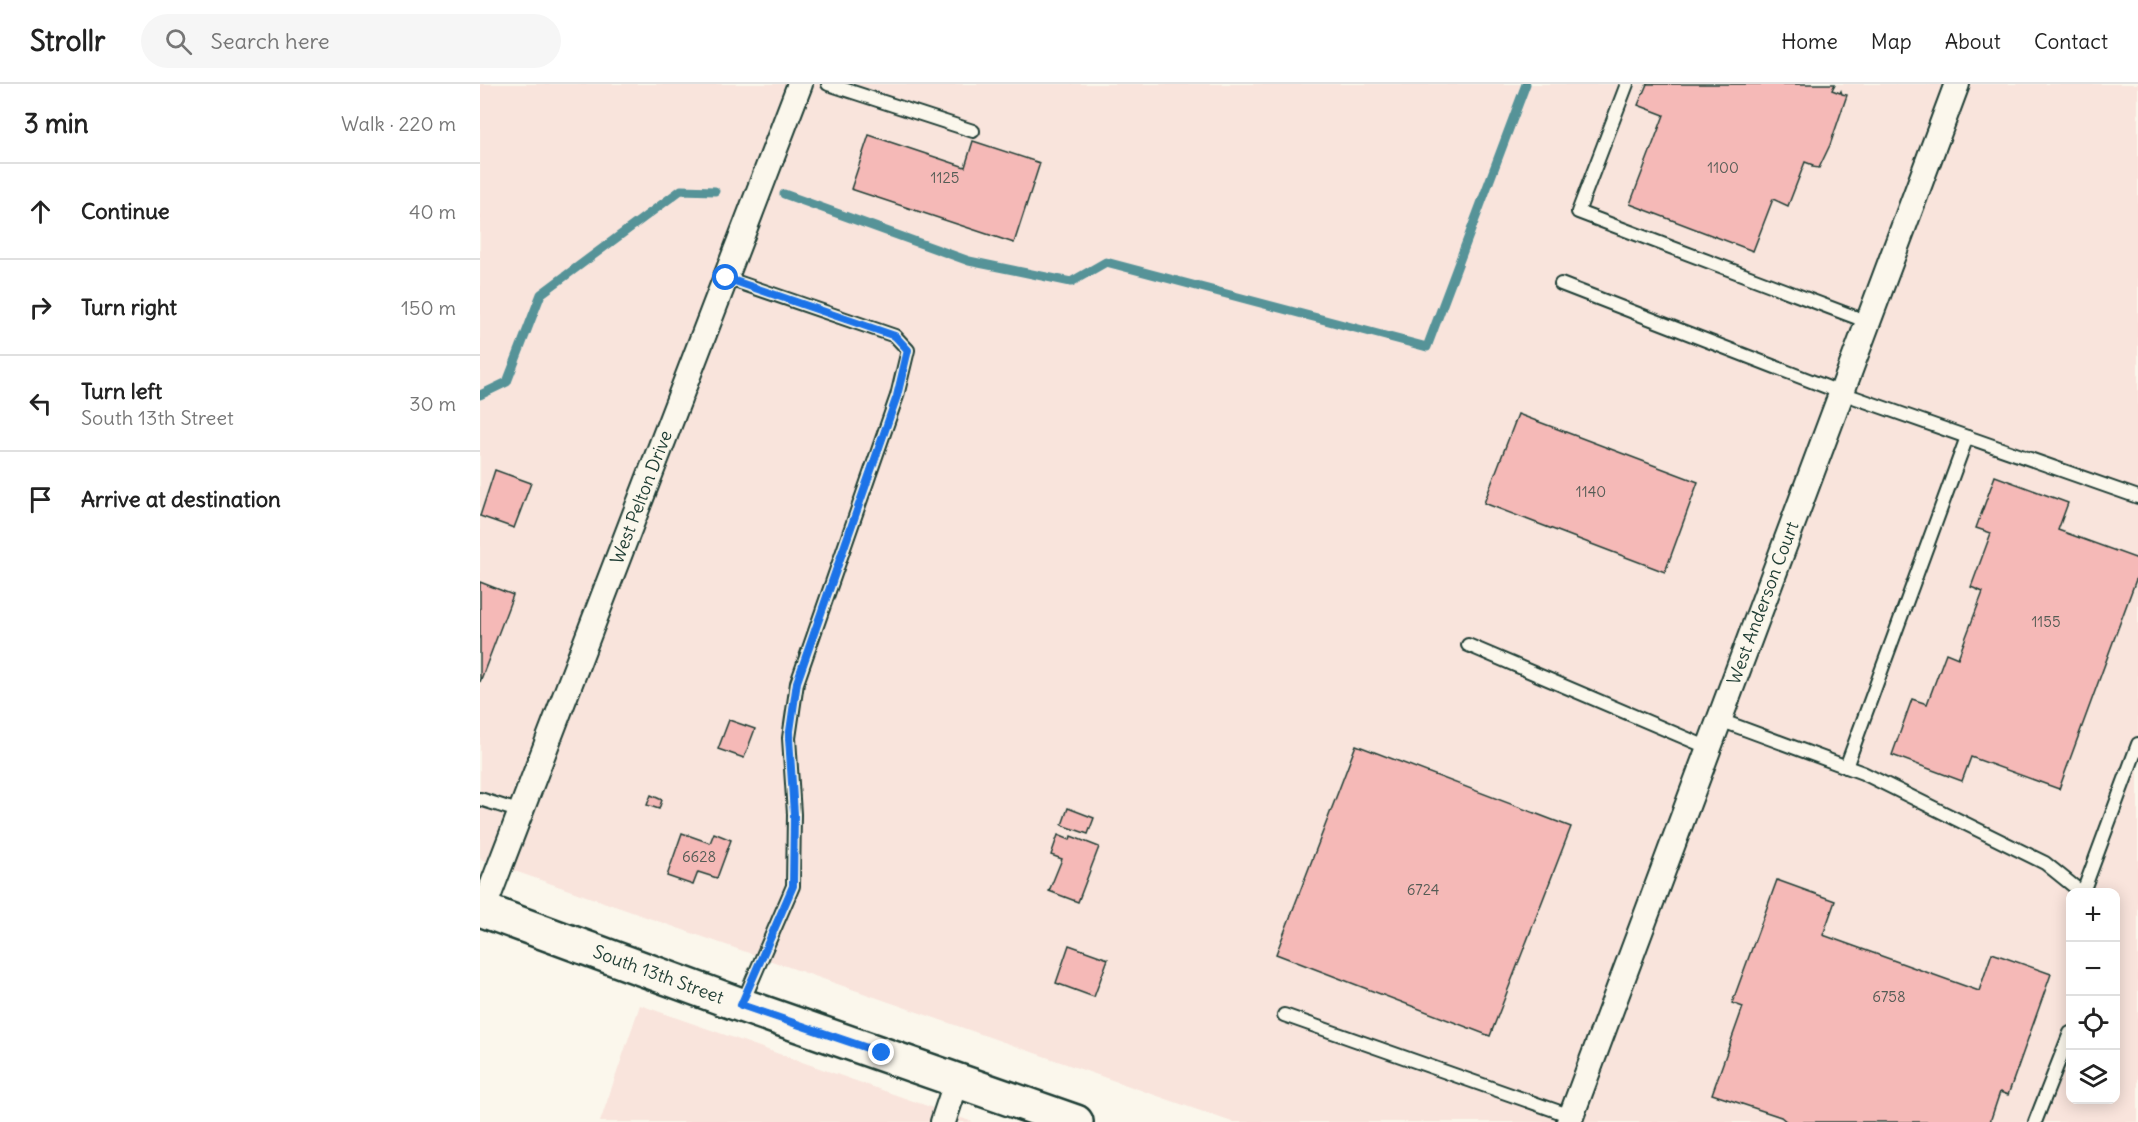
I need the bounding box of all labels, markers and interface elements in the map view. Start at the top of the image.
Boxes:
search box [141,14,561,68]
text: Strollr [30,23,105,59]
icon: search [162,25,195,58]
text: Search here [210,27,330,55]
text: Home [1781,28,1838,55]
text: Map [1871,28,1912,55]
text: About [1945,28,2001,55]
text: Contact [2034,28,2108,55]
text: 3 min [24,107,89,140]
text: Walk · 220 m [341,111,456,136]
house number: 1100 [1707,158,1739,177]
house number: 1125 [931,168,959,187]
icon: ahead [24,195,57,228]
text: Continue [81,197,170,225]
text: 40 m [409,199,456,224]
route start [712,264,738,290]
icon: right [24,291,57,324]
text: Turn right [81,293,177,321]
text: 150 m [401,295,456,320]
text: Turn left [81,377,162,405]
icon: left [24,387,57,420]
text: 30 m [409,391,456,416]
text: South 13th Street [81,405,234,430]
street label: West Pelton Drive [605,427,677,567]
house number: 1140 [1576,482,1606,501]
icon: arrive [24,483,57,516]
text: Arrive at destination [81,485,281,513]
street label: West Anderson Court [1722,518,1803,688]
house number: 1155 [2031,612,2061,631]
house number: 6628 [682,847,716,866]
house number: 6724 [1407,880,1440,899]
map controls [2066,888,2120,1104]
button: + [2066,888,2120,942]
street label: South 13th Street [590,940,727,1009]
button: − [2066,942,2120,996]
house number: 6758 [1872,987,1906,1006]
button: locate [2066,996,2120,1050]
route end [868,1039,894,1065]
button: layers [2066,1050,2120,1104]

